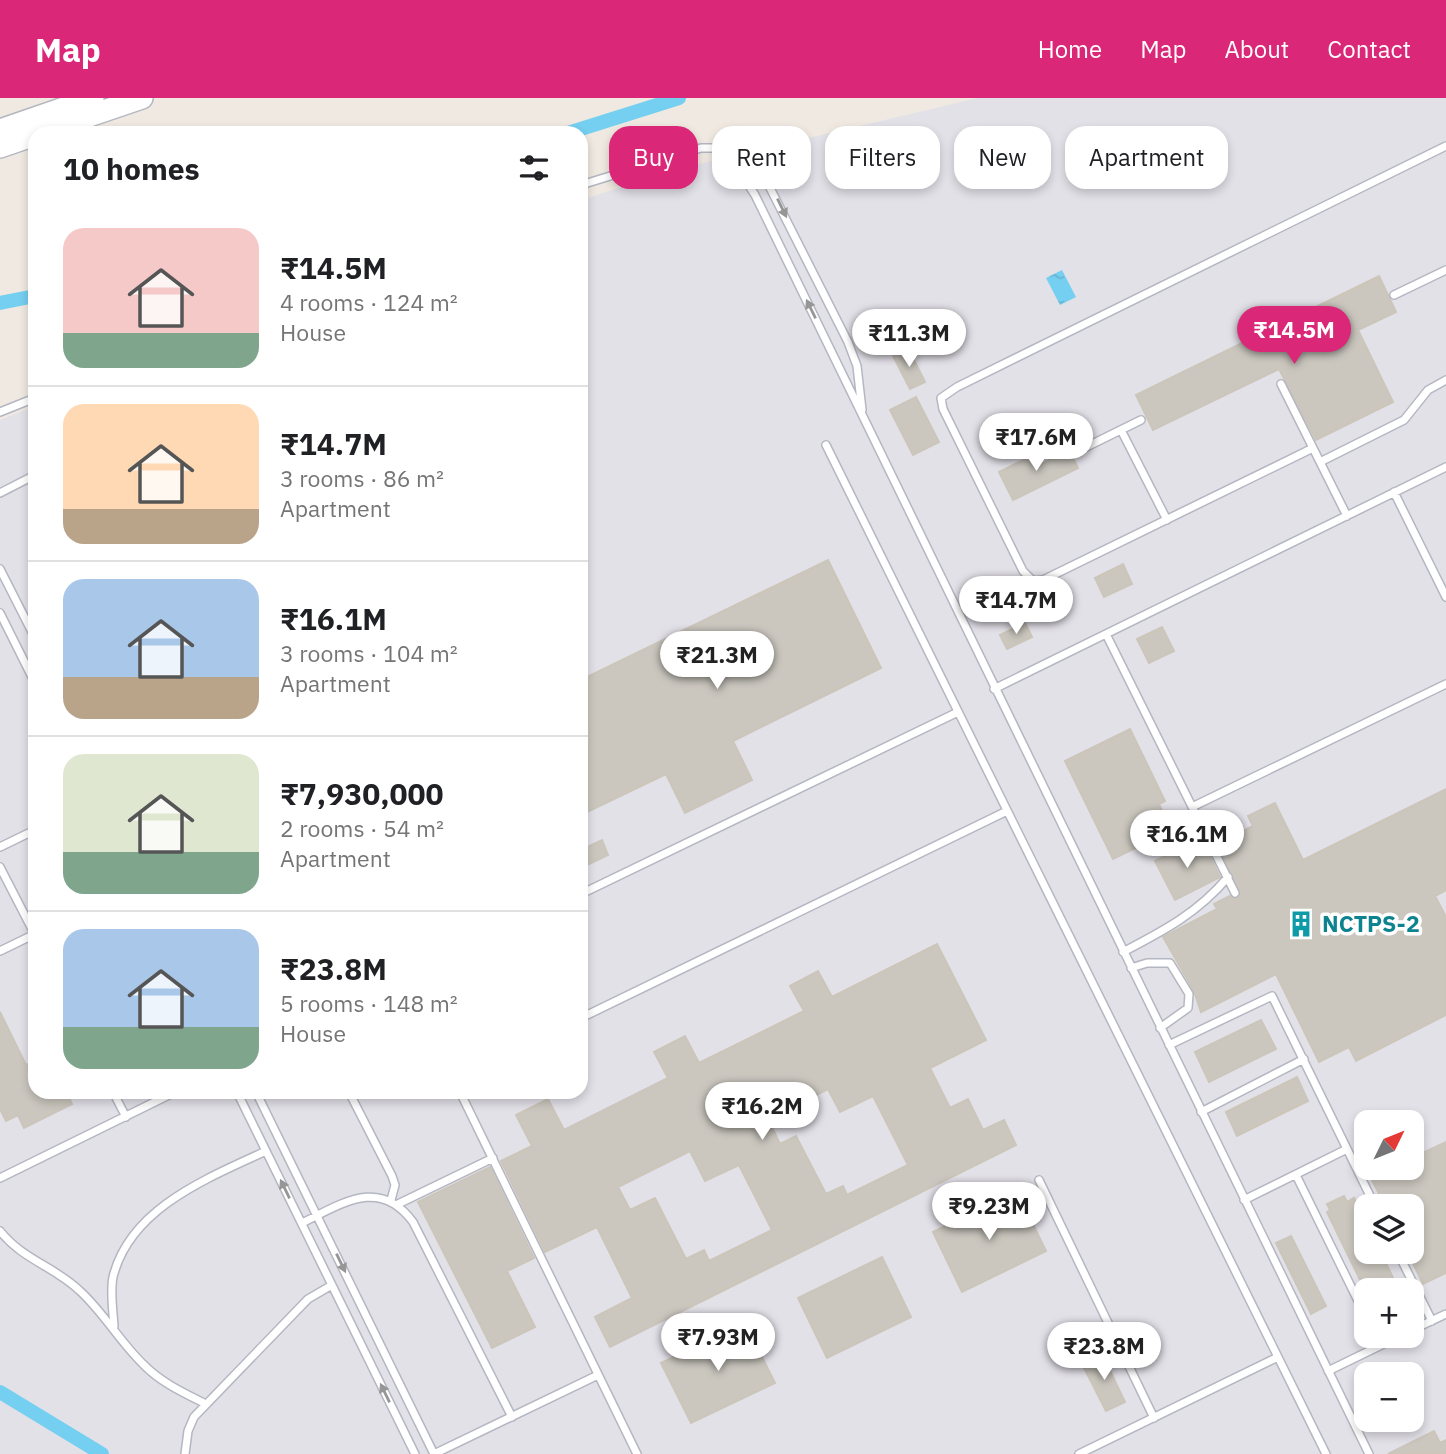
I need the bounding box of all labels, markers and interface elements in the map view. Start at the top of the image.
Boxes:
text: Map [35,28,101,71]
text: Home [1038,33,1102,65]
text: Map [1140,33,1186,65]
text: About [1224,33,1289,65]
text: Contact [1327,33,1411,65]
chip: Buy [609,126,698,189]
chip: Rent [712,126,811,189]
chip: Filters [825,126,940,189]
chip: New [954,126,1051,189]
chip: Apartment [1065,126,1228,189]
text: 10 homes [63,149,200,188]
icon: filters [515,149,553,187]
one-way arrow [776,198,788,218]
text: ₹14.5M [280,248,387,287]
icon: home [119,256,203,340]
text: 4 rooms · 124 m² [280,287,458,317]
one-way arrow [805,299,816,319]
pin: ₹14.5M [1237,306,1351,366]
pin: ₹11.3M [852,310,966,369]
text: ₹14.5M [1253,314,1335,344]
text: House [280,317,346,347]
text: ₹11.3M [868,317,950,347]
pin: ₹17.6M [979,414,1093,473]
text: ₹17.6M [995,421,1077,451]
text: ₹14.7M [280,424,387,463]
icon: home [119,432,203,516]
text: 3 rooms · 86 m² [280,463,444,493]
text: Apartment [280,493,391,523]
pin: ₹14.7M [959,576,1073,636]
text: ₹14.7M [975,584,1057,614]
text: ₹16.1M [280,599,387,638]
icon: home [119,607,203,691]
pin: ₹21.3M [660,632,774,691]
text: 3 rooms · 104 m² [280,638,458,668]
text: ₹21.3M [676,639,758,669]
text: Apartment [280,668,391,698]
text: ₹7,930,000 [280,774,443,813]
icon: home [119,782,203,866]
pin: ₹16.1M [1130,810,1244,870]
text: 2 rooms · 54 m² [280,813,444,843]
text: ₹16.1M [1146,818,1228,848]
text: Apartment [280,843,391,873]
place label: NCTPS-2 [1322,908,1420,938]
building icon: NCTPS-2 [1286,909,1316,939]
text: ₹23.8M [280,949,387,988]
icon: home [119,957,203,1041]
text: 5 rooms · 148 m² [280,988,458,1018]
text: House [280,1018,346,1048]
pin: ₹16.2M [705,1082,819,1142]
text: ₹16.2M [721,1090,803,1120]
north arrow [1354,1110,1424,1180]
map controls [1354,1110,1424,1432]
one-way arrow [279,1179,290,1199]
pin: ₹9.23M [932,1182,1046,1242]
text: ₹9.23M [948,1190,1030,1220]
button: layers [1354,1194,1424,1264]
one-way arrow [335,1253,346,1273]
button: + [1354,1278,1424,1348]
pin: ₹7.93M [661,1314,775,1373]
text: ₹7.93M [677,1321,759,1351]
pin: ₹23.8M [1047,1322,1161,1382]
text: ₹23.8M [1063,1330,1145,1360]
button: − [1354,1362,1424,1432]
one-way arrow [379,1383,391,1403]

